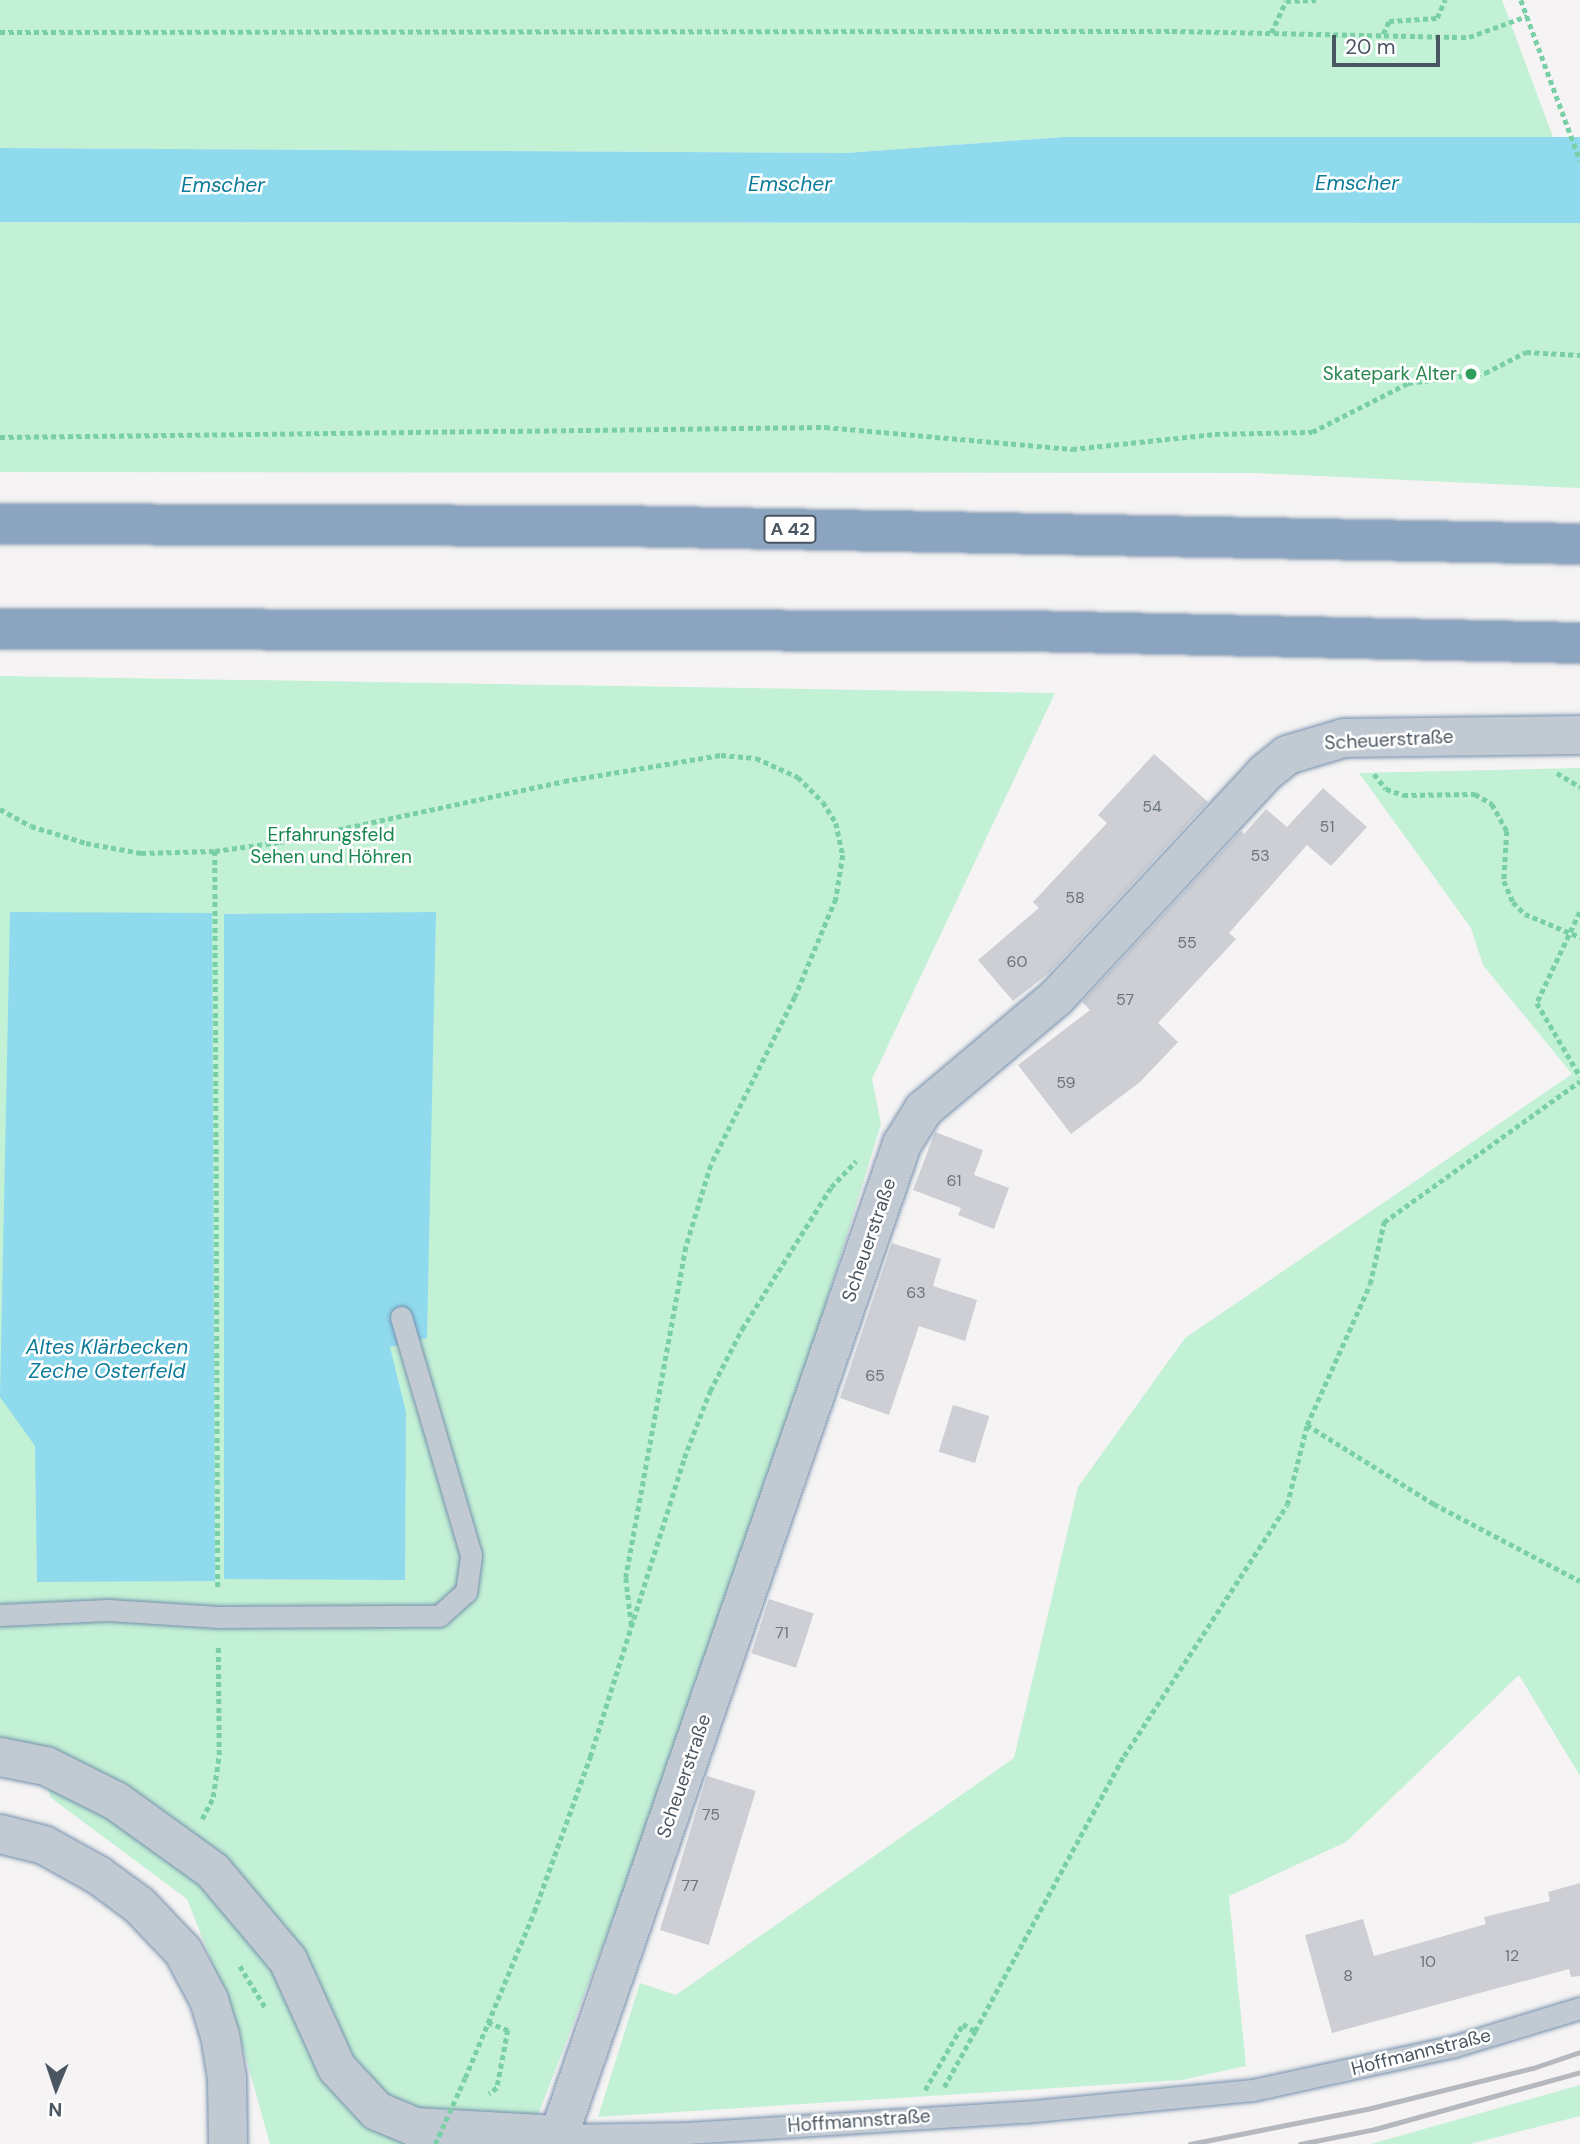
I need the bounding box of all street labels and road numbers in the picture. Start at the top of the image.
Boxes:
road number: A 42 [762,514,818,544]
street label: Scheuerstraße [1324,725,1454,755]
street label: Scheuerstraße [837,1175,901,1305]
street label: Scheuerstraße [652,1711,716,1841]
street label: Hoffmannstraße [1349,2024,1493,2080]
street label: Hoffmannstraße [787,2105,931,2137]

